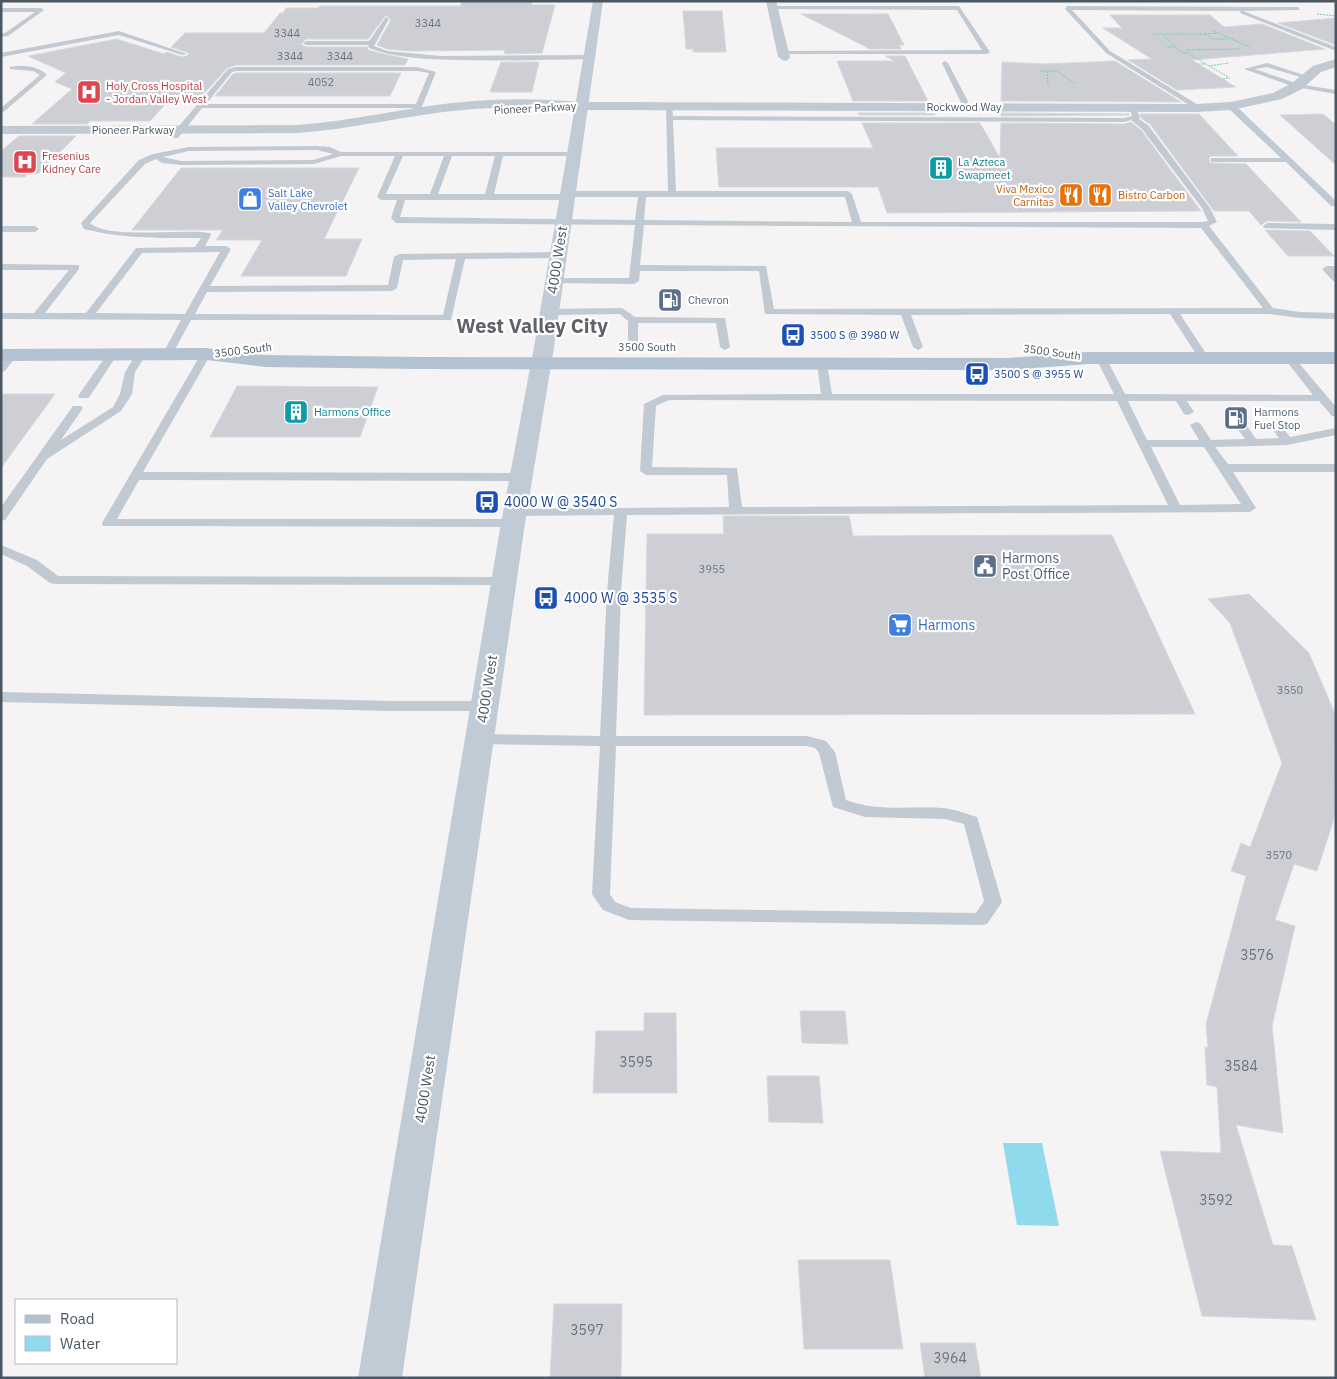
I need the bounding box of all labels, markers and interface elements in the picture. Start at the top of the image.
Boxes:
house number: 3344 [415,16,442,30]
house number: 3344 [274,26,301,40]
house number: 3344 [277,49,304,63]
house number: 3344 [327,49,354,63]
house number: 4052 [308,75,334,89]
hospital icon: Holy Cross Hospital - Jordan Valley West [76,79,102,105]
place label: Holy Cross Hospital - Jordan Valley West [106,79,207,106]
street label: Pioneer Parkway [493,99,577,117]
street label: Rockwood Way [926,100,1002,114]
street label: Pioneer Parkway [92,123,175,137]
hospital icon: Fresenius Kidney Care [12,149,38,175]
place label: Fresenius Kidney Care [42,149,101,176]
building icon: La Azteca Swapmeet [928,155,954,181]
place label: La Azteca Swapmeet [958,155,1011,182]
place label: Viva Mexico Carnitas [996,182,1054,209]
restaurant icon: Viva Mexico Carnitas [1058,182,1084,208]
restaurant icon: Bistro Carbon [1087,182,1113,208]
shop icon: Salt Lake Valley Chevrolet [237,186,263,212]
place label: Salt Lake Valley Chevrolet [268,186,348,213]
place label: Bistro Carbon [1118,188,1185,202]
street label: 4000 West [543,225,571,295]
fuel station icon: Chevron [657,287,683,313]
place label: Chevron [688,293,729,307]
district label: West Valley City [456,312,608,339]
bus stop icon: 3500 S @ 3980 W [780,322,806,348]
place label: 3500 S @ 3980 W [810,328,899,342]
street label: 3500 South [213,340,273,360]
street label: 3500 South [618,340,676,354]
street label: 3500 South [1022,341,1082,363]
bus stop icon: 3500 S @ 3955 W [964,361,990,387]
place label: 3500 S @ 3955 W [994,367,1083,381]
building icon: Harmons Office [283,399,309,425]
place label: Harmons Office [314,405,391,419]
fuel station icon: Harmons Fuel Stop [1223,405,1249,431]
place label: Harmons Fuel Stop [1254,405,1301,432]
bus stop icon: 4000 W @ 3540 S [474,489,500,515]
place label: 4000 W @ 3540 S [504,493,618,511]
place label: Harmons Post Office [1002,549,1070,583]
public building icon: Harmons Post Office [972,553,998,579]
house number: 3955 [699,562,725,576]
bus stop icon: 4000 W @ 3535 S [533,585,559,611]
place label: 4000 W @ 3535 S [564,589,678,607]
supermarket icon: Harmons [887,612,913,638]
place label: Harmons [918,616,976,634]
street label: 4000 West [473,654,501,724]
house number: 3550 [1277,683,1303,697]
house number: 3570 [1266,848,1292,862]
house number: 3576 [1240,946,1274,964]
house number: 3595 [619,1053,653,1071]
street label: 4000 West [411,1054,439,1124]
house number: 3584 [1224,1057,1258,1075]
house number: 3592 [1199,1191,1233,1209]
legend [15,1299,178,1364]
text: Road [60,1309,95,1328]
house number: 3597 [570,1321,604,1339]
text: Water [60,1334,101,1353]
house number: 3964 [933,1349,967,1367]

